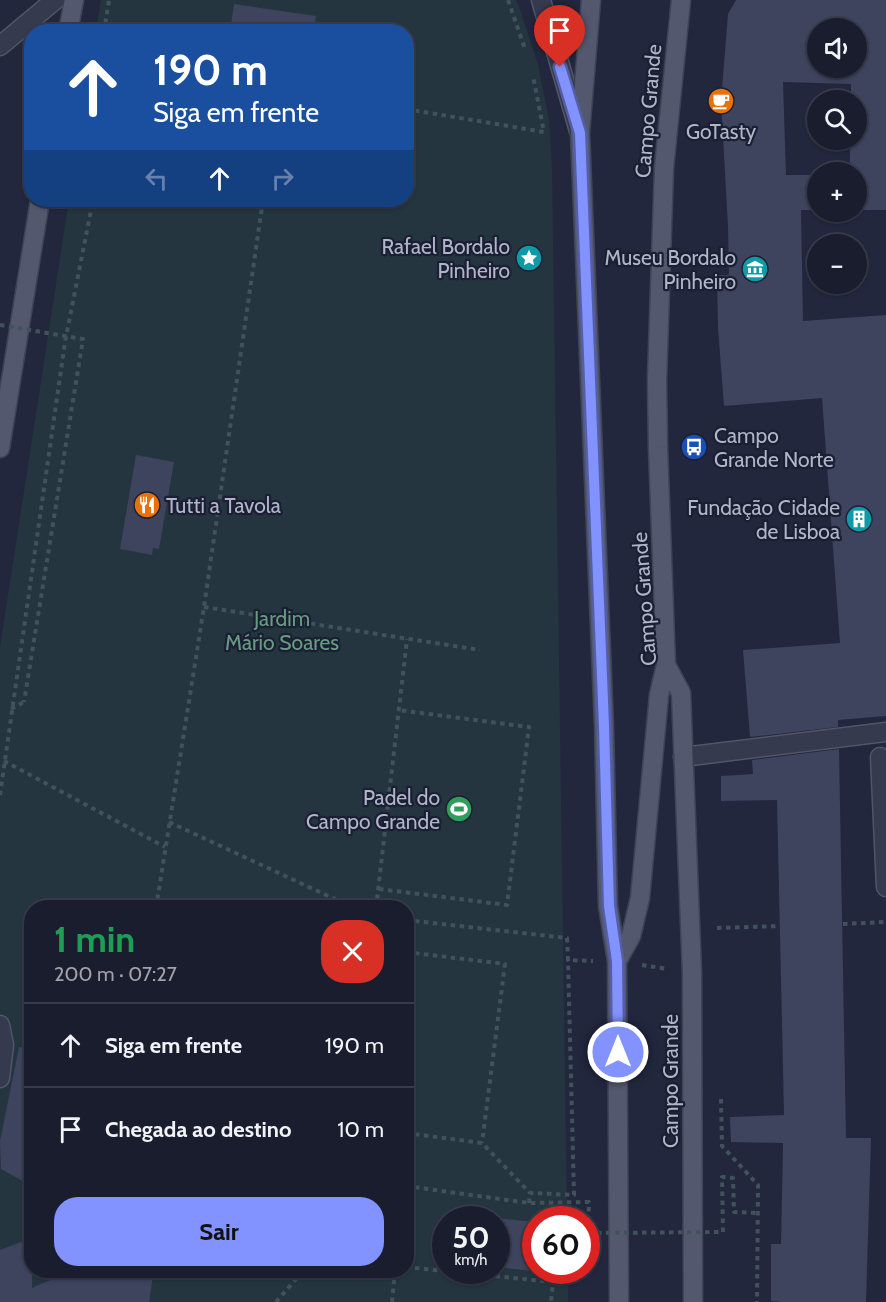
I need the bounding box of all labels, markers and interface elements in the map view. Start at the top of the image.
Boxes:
pin [534,5,585,67]
icon: arrive [543,14,576,47]
map controls [807,18,867,294]
button: sound [807,18,867,78]
street label: Campo Grande [630,43,666,179]
text: 190 m [153,44,268,96]
icon: ahead [54,48,132,126]
cafe icon: GoTasty [706,86,736,116]
button: search [807,90,867,150]
text: Siga em frente [153,96,319,129]
place label: GoTasty [686,119,756,144]
icon: left [140,162,173,195]
icon: ahead [203,162,236,195]
icon: right [266,162,299,195]
button: + [807,162,867,222]
place label: Rafael Bordalo Pinheiro [382,234,510,283]
button: − [807,234,867,294]
place icon: Rafael Bordalo Pinheiro [514,243,544,273]
place label: Museu Bordalo Pinheiro [604,245,736,294]
museum icon: Museu Bordalo Pinheiro [740,254,770,284]
place label: Campo Grande Norte [714,423,834,472]
bus stop icon: Campo Grande Norte [679,432,709,462]
restaurant icon: Tutti a Tavola [132,490,162,520]
place label: Tutti a Tavola [166,493,281,518]
place label: Fundação Cidade de Lisboa [687,495,840,544]
building icon: Fundação Cidade de Lisboa [844,504,874,534]
street label: Campo Grande [627,531,661,667]
park label: Jardim Mário Soares [225,606,339,655]
place label: Padel do Campo Grande [306,785,440,834]
sports icon: Padel do Campo Grande [444,794,474,824]
text: 1 min [54,917,135,961]
button: close [321,920,384,983]
text: 200 m · 07:27 [54,962,177,986]
street label: Campo Grande [658,1014,683,1148]
position arrow [586,1020,650,1084]
icon: ahead [54,1029,87,1062]
text: Siga em frente [105,1032,242,1059]
text: 190 m [325,1032,384,1059]
icon: arrive [54,1113,87,1146]
text: Chegada ao destino [105,1116,291,1143]
text: 10 m [337,1116,384,1143]
button: Sair [54,1197,384,1266]
speed limit sign: 60 [522,1206,600,1284]
text: 50 [452,1219,490,1256]
text: km/h [455,1251,487,1269]

